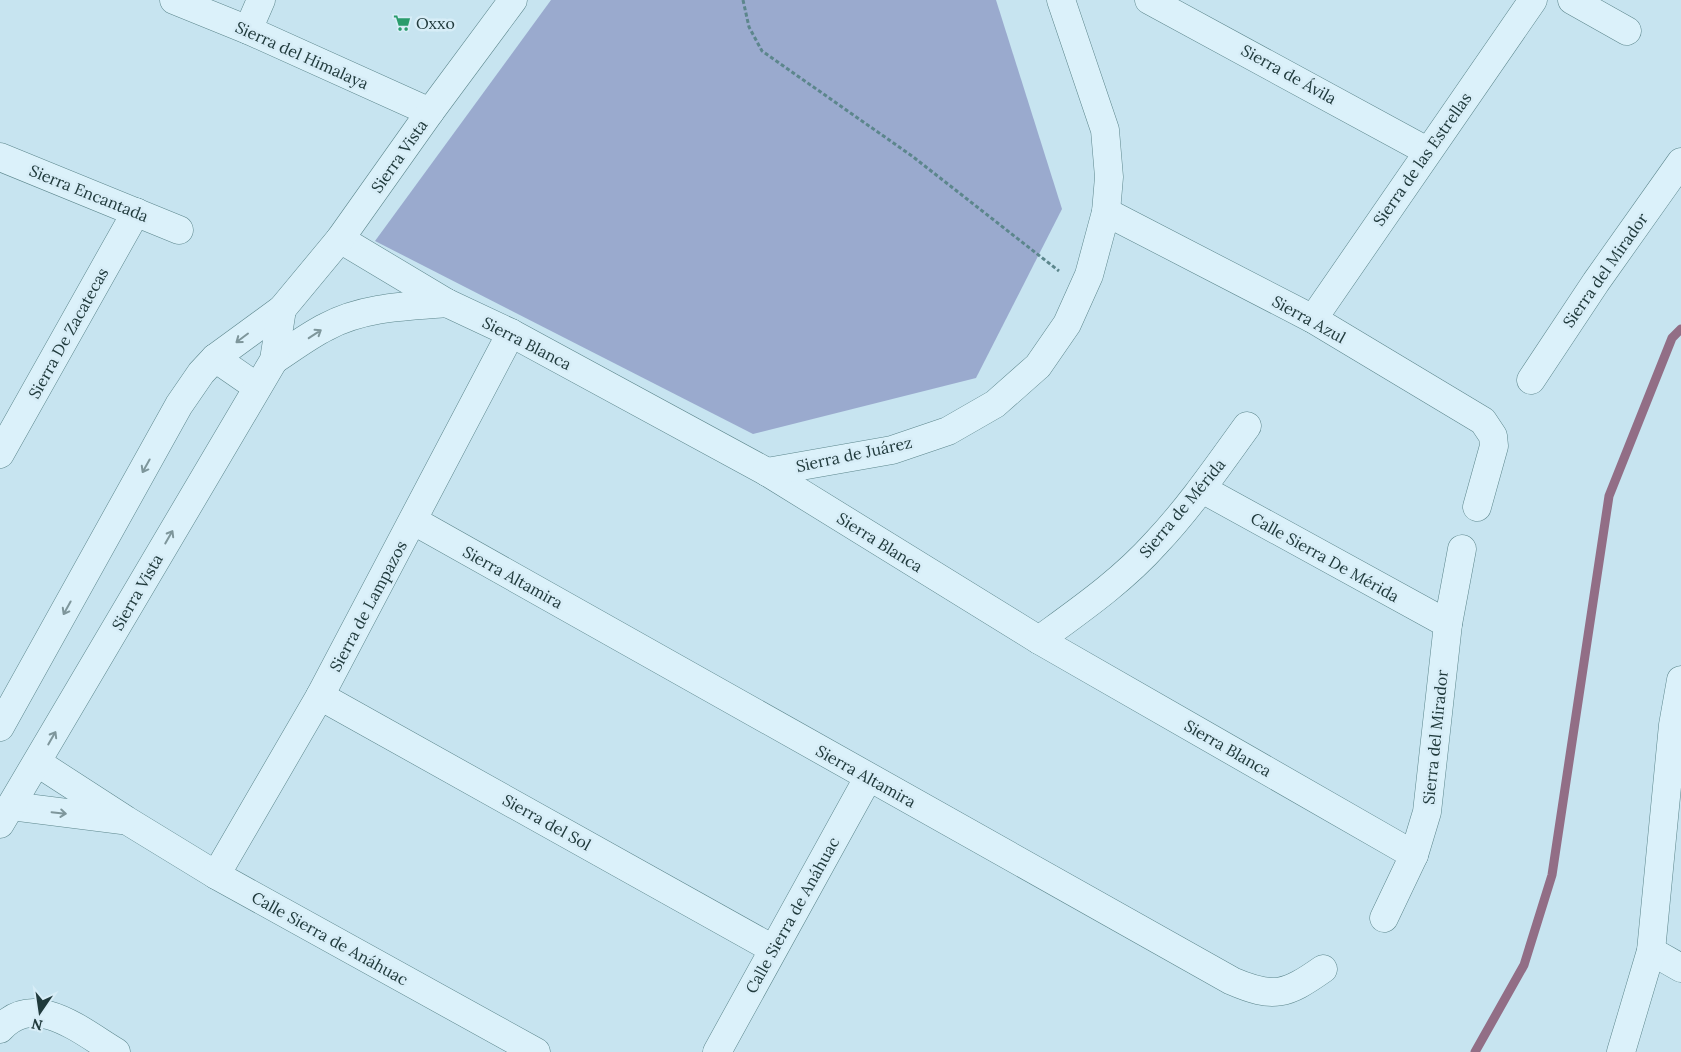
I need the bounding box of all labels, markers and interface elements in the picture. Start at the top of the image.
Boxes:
supermarket icon: Oxxo [392,13,412,33]
place label: Oxxo [416,13,455,33]
street label: Sierra del Himalaya [232,17,372,93]
street label: Sierra de Ávila [1238,40,1340,108]
street label: Sierra de las Estrellas [1368,88,1476,230]
street label: Sierra Vista [366,115,432,197]
street label: Sierra Encantada [27,160,151,226]
street label: Sierra del Mirador [1558,209,1652,331]
street label: Sierra De Zacatecas [24,264,112,402]
street label: Sierra Azul [1269,291,1349,347]
street label: Sierra Blanca [479,312,575,374]
one-way arrow [308,328,322,338]
one-way arrow [236,332,249,343]
street label: Sierra de Juárez [794,432,914,476]
street label: Sierra de Mérida [1135,454,1229,562]
one-way arrow [140,458,150,473]
street label: Sierra Blanca [833,508,927,576]
street label: Calle Sierra De Mérida [1247,508,1403,606]
one-way arrow [165,530,175,544]
street label: Sierra de Lampazos [325,537,411,675]
street label: Sierra Altamira [460,541,566,613]
street label: Sierra Vista [107,550,167,634]
one-way arrow [61,600,71,614]
street label: Sierra del Mirador [1418,669,1452,805]
street label: Sierra Blanca [1181,715,1275,781]
one-way arrow [48,731,58,745]
street label: Sierra Altamira [813,740,919,812]
street label: Sierra del Sol [499,790,595,854]
one-way arrow [51,808,67,818]
street label: Calle Sierra de Anáhuac [741,833,843,997]
street label: Calle Sierra de Anáhuac [248,887,412,989]
north arrow [15,987,65,1037]
text: N [30,1015,44,1035]

